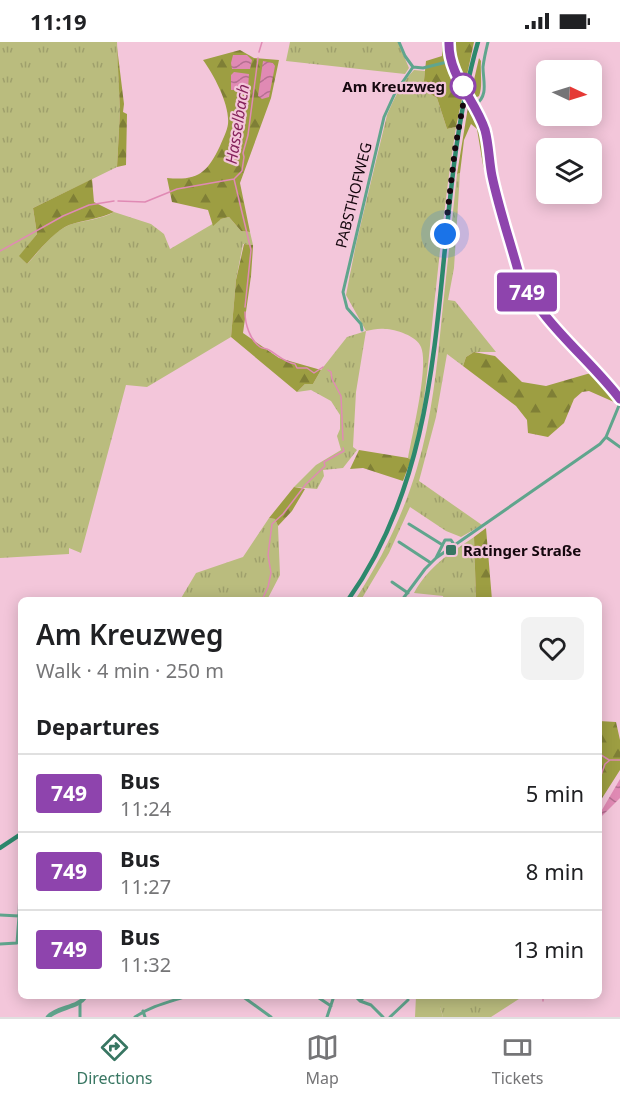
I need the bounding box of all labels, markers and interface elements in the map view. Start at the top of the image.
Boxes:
text: 11:19 [30,6,87,36]
north arrow [536,60,602,126]
map controls [536,60,602,204]
marker: Am Kreuzweg [450,73,476,99]
place label: Am Kreuzweg [342,76,445,96]
water label: Hasselbach [220,82,254,166]
button: layers [536,138,602,204]
street label: PABSTHOFWEG [330,140,376,250]
your location [430,219,460,249]
line badge: 749 [492,272,562,312]
text: 749 [509,278,545,306]
place label: Ratinger Straße [463,540,581,560]
marker: Ratinger Straße [444,543,458,557]
text: Am Kreuzweg [36,615,224,653]
button: heart [521,617,584,680]
text: Walk · 4 min · 250 m [36,657,224,684]
text: Departures [36,711,160,741]
text: Bus [120,765,160,795]
text: 5 min [526,778,584,808]
text: 749 [51,779,87,807]
text: 11:24 [120,795,171,822]
text: Bus [120,843,160,873]
text: 8 min [526,856,584,886]
text: 749 [51,857,87,885]
text: 11:27 [120,873,171,900]
text: Bus [120,921,160,951]
text: 13 min [513,934,584,964]
text: 749 [51,935,87,963]
text: 11:32 [120,951,171,978]
tab: Directions [77,1031,152,1089]
tab: Map [305,1031,339,1089]
tab: Tickets [492,1031,543,1089]

